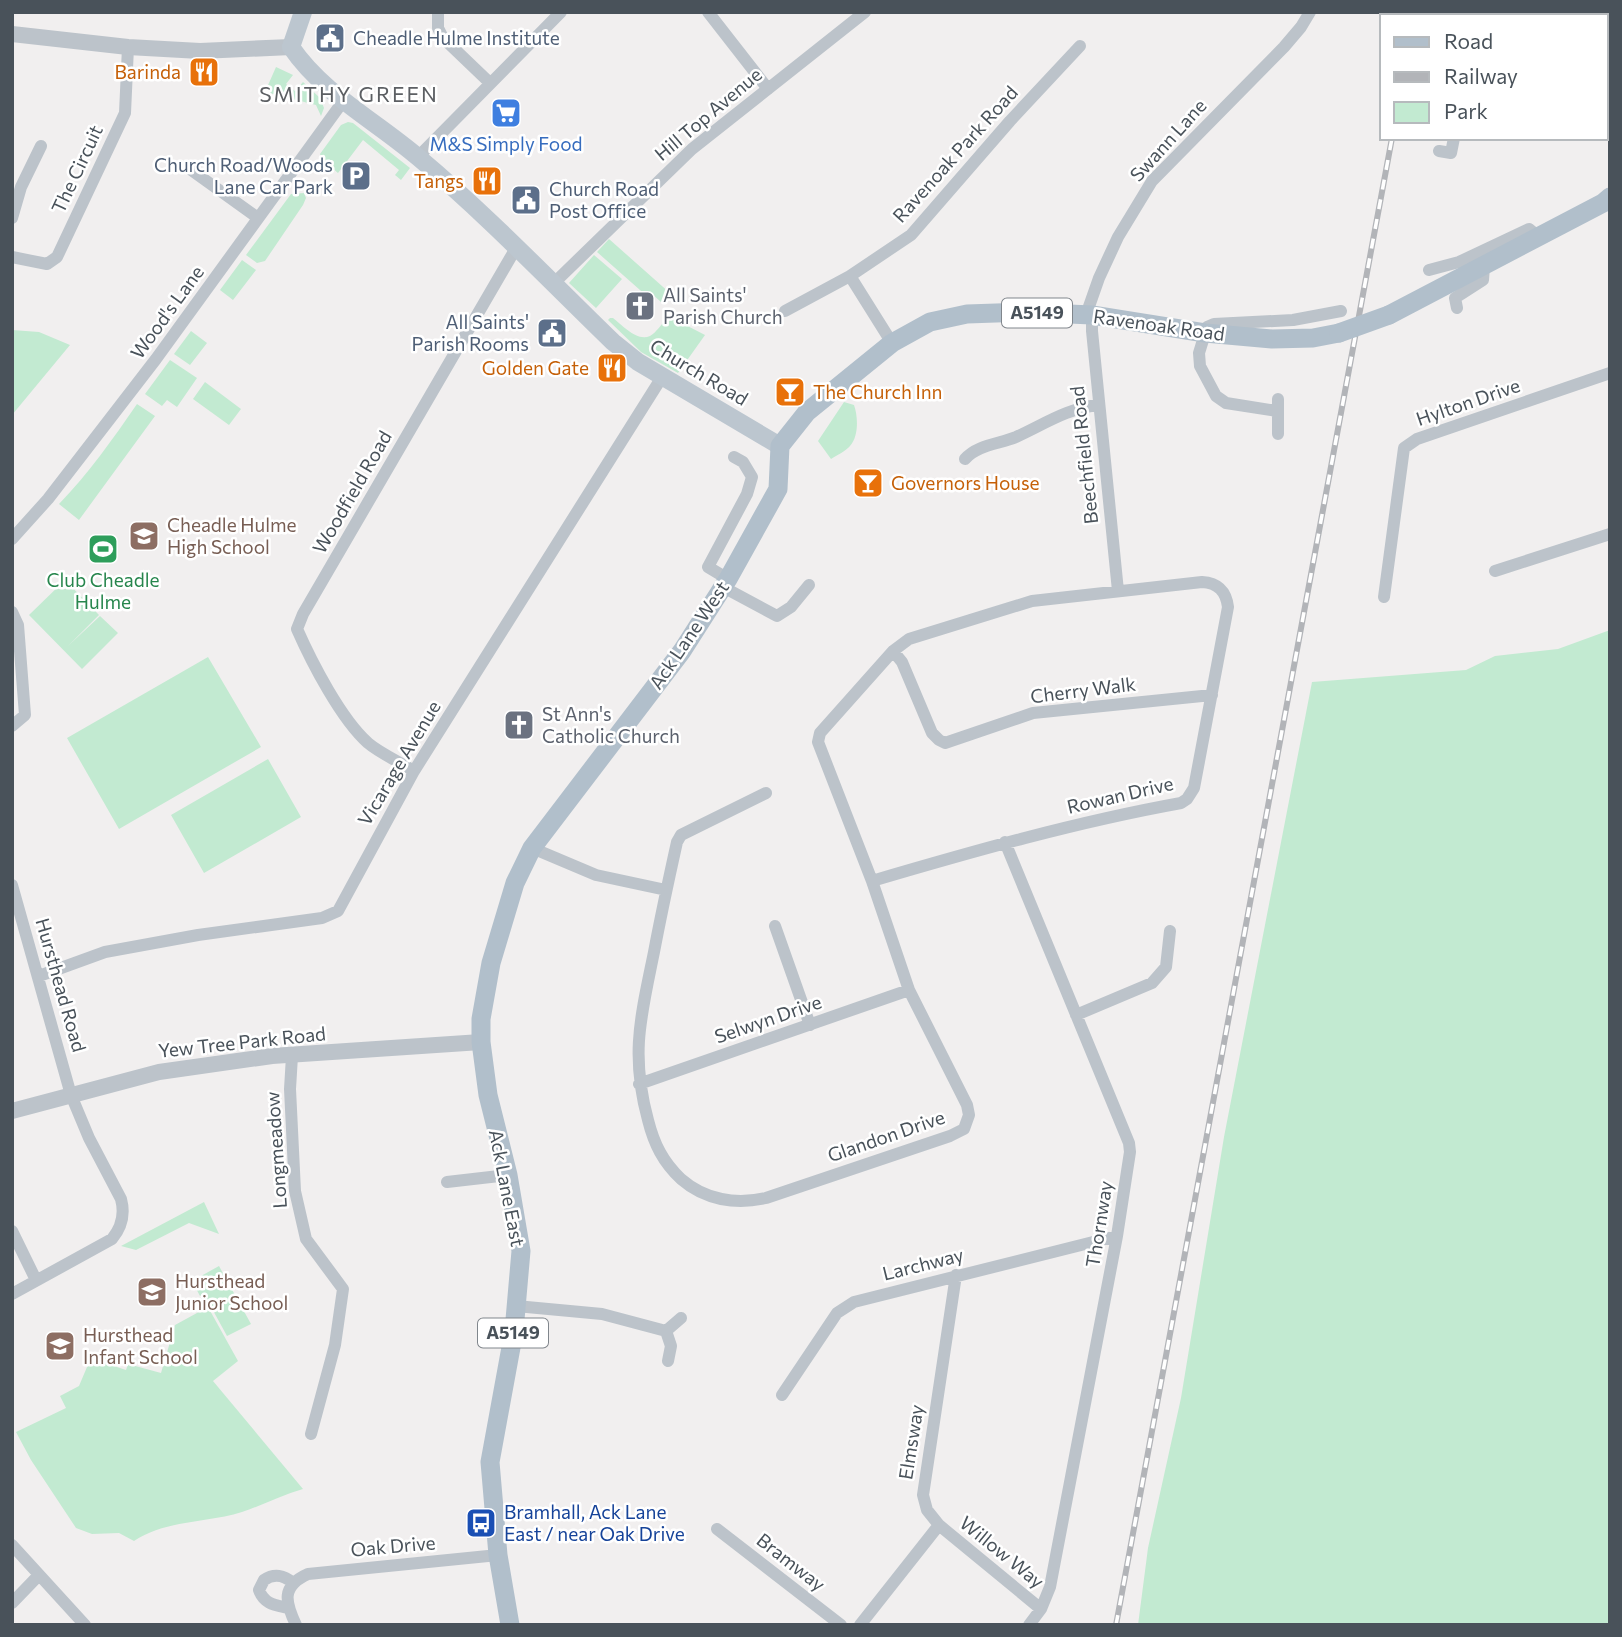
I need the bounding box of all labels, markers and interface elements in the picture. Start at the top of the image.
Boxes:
legend [1380,14,1608,140]
public building icon: Cheadle Hulme Institute [313,21,347,55]
place label: Cheadle Hulme Institute [353,26,560,49]
text: Road [1444,28,1493,53]
restaurant icon: Barinda [187,55,221,89]
place label: Barinda [115,60,181,83]
street label: Hill Top Avenue [649,62,766,165]
text: Railway [1444,63,1518,88]
district label: SMITHY GREEN [259,81,439,106]
street label: Ravenoak Park Road [887,81,1022,227]
street label: Swann Lane [1125,94,1211,186]
supermarket icon: M&S Simply Food [489,96,523,130]
text: Park [1444,98,1488,123]
street label: The Circuit [46,121,107,217]
place label: M&S Simply Food [429,132,583,155]
place label: Church Road/Woods Lane Car Park [154,153,333,198]
parking icon: Church Road/Woods Lane Car Park [339,159,373,193]
restaurant icon: Tangs [470,164,504,198]
place label: Tangs [414,169,464,192]
place label: Church Road Post Office [549,177,659,222]
public building icon: Church Road Post Office [509,183,543,217]
street label: Wood's Lane [125,261,208,363]
place label: All Saints' Parish Church [663,283,783,328]
church icon: All Saints' Parish Church [623,289,657,323]
road number: A5149 [1002,298,1072,328]
street label: Ravenoak Road [1092,304,1226,345]
place label: All Saints' Parish Rooms [411,310,529,355]
public building icon: All Saints' Parish Rooms [535,316,569,350]
street label: Church Road [646,333,752,410]
restaurant icon: Golden Gate [595,351,629,385]
place label: Golden Gate [482,356,589,379]
street label: Hylton Drive [1413,373,1523,430]
bar icon: The Church Inn [773,375,807,409]
place label: The Church Inn [813,380,943,403]
street label: Beechfield Road [1065,385,1102,525]
street label: Woodfield Road [307,426,396,557]
bar icon: Governors House [851,466,885,500]
place label: Governors House [891,471,1040,494]
place label: Cheadle Hulme High School [167,513,297,558]
school or university icon: Cheadle Hulme High School [127,519,161,553]
sports icon: Club Cheadle Hulme [86,532,120,566]
place label: Club Cheadle Hulme [46,568,160,613]
street label: Ack Lane West [644,576,733,693]
street label: Cherry Walk [1029,672,1137,707]
street label: Vicarage Avenue [352,696,445,829]
place label: St Ann's Catholic Church [542,702,680,747]
church icon: St Ann's Catholic Church [502,708,536,742]
street label: Rowan Drive [1064,771,1175,818]
street label: Hursthead Road [31,915,92,1055]
street label: Selwyn Drive [711,990,824,1048]
street label: Yew Tree Park Road [157,1021,327,1062]
street label: Longmeadow [260,1091,291,1209]
street label: Glandon Drive [824,1105,947,1166]
street label: Ack Lane East [485,1127,530,1249]
street label: Thornway [1080,1179,1117,1269]
street label: Larchway [880,1242,966,1285]
place label: Hursthead Junior School [175,1269,288,1314]
school or university icon: Hursthead Junior School [135,1275,169,1309]
road number: A5149 [478,1318,548,1348]
place label: Hursthead Infant School [83,1323,198,1368]
school or university icon: Hursthead Infant School [43,1329,77,1363]
street label: Elmsway [893,1403,928,1481]
place label: Bramhall, Ack Lane East / near Oak Drive [504,1500,685,1545]
bus stop icon: Bramhall, Ack Lane East / near Oak Drive [464,1506,498,1540]
street label: Willow Way [956,1511,1049,1593]
street label: Bramway [752,1528,830,1596]
street label: Oak Drive [349,1530,436,1561]

